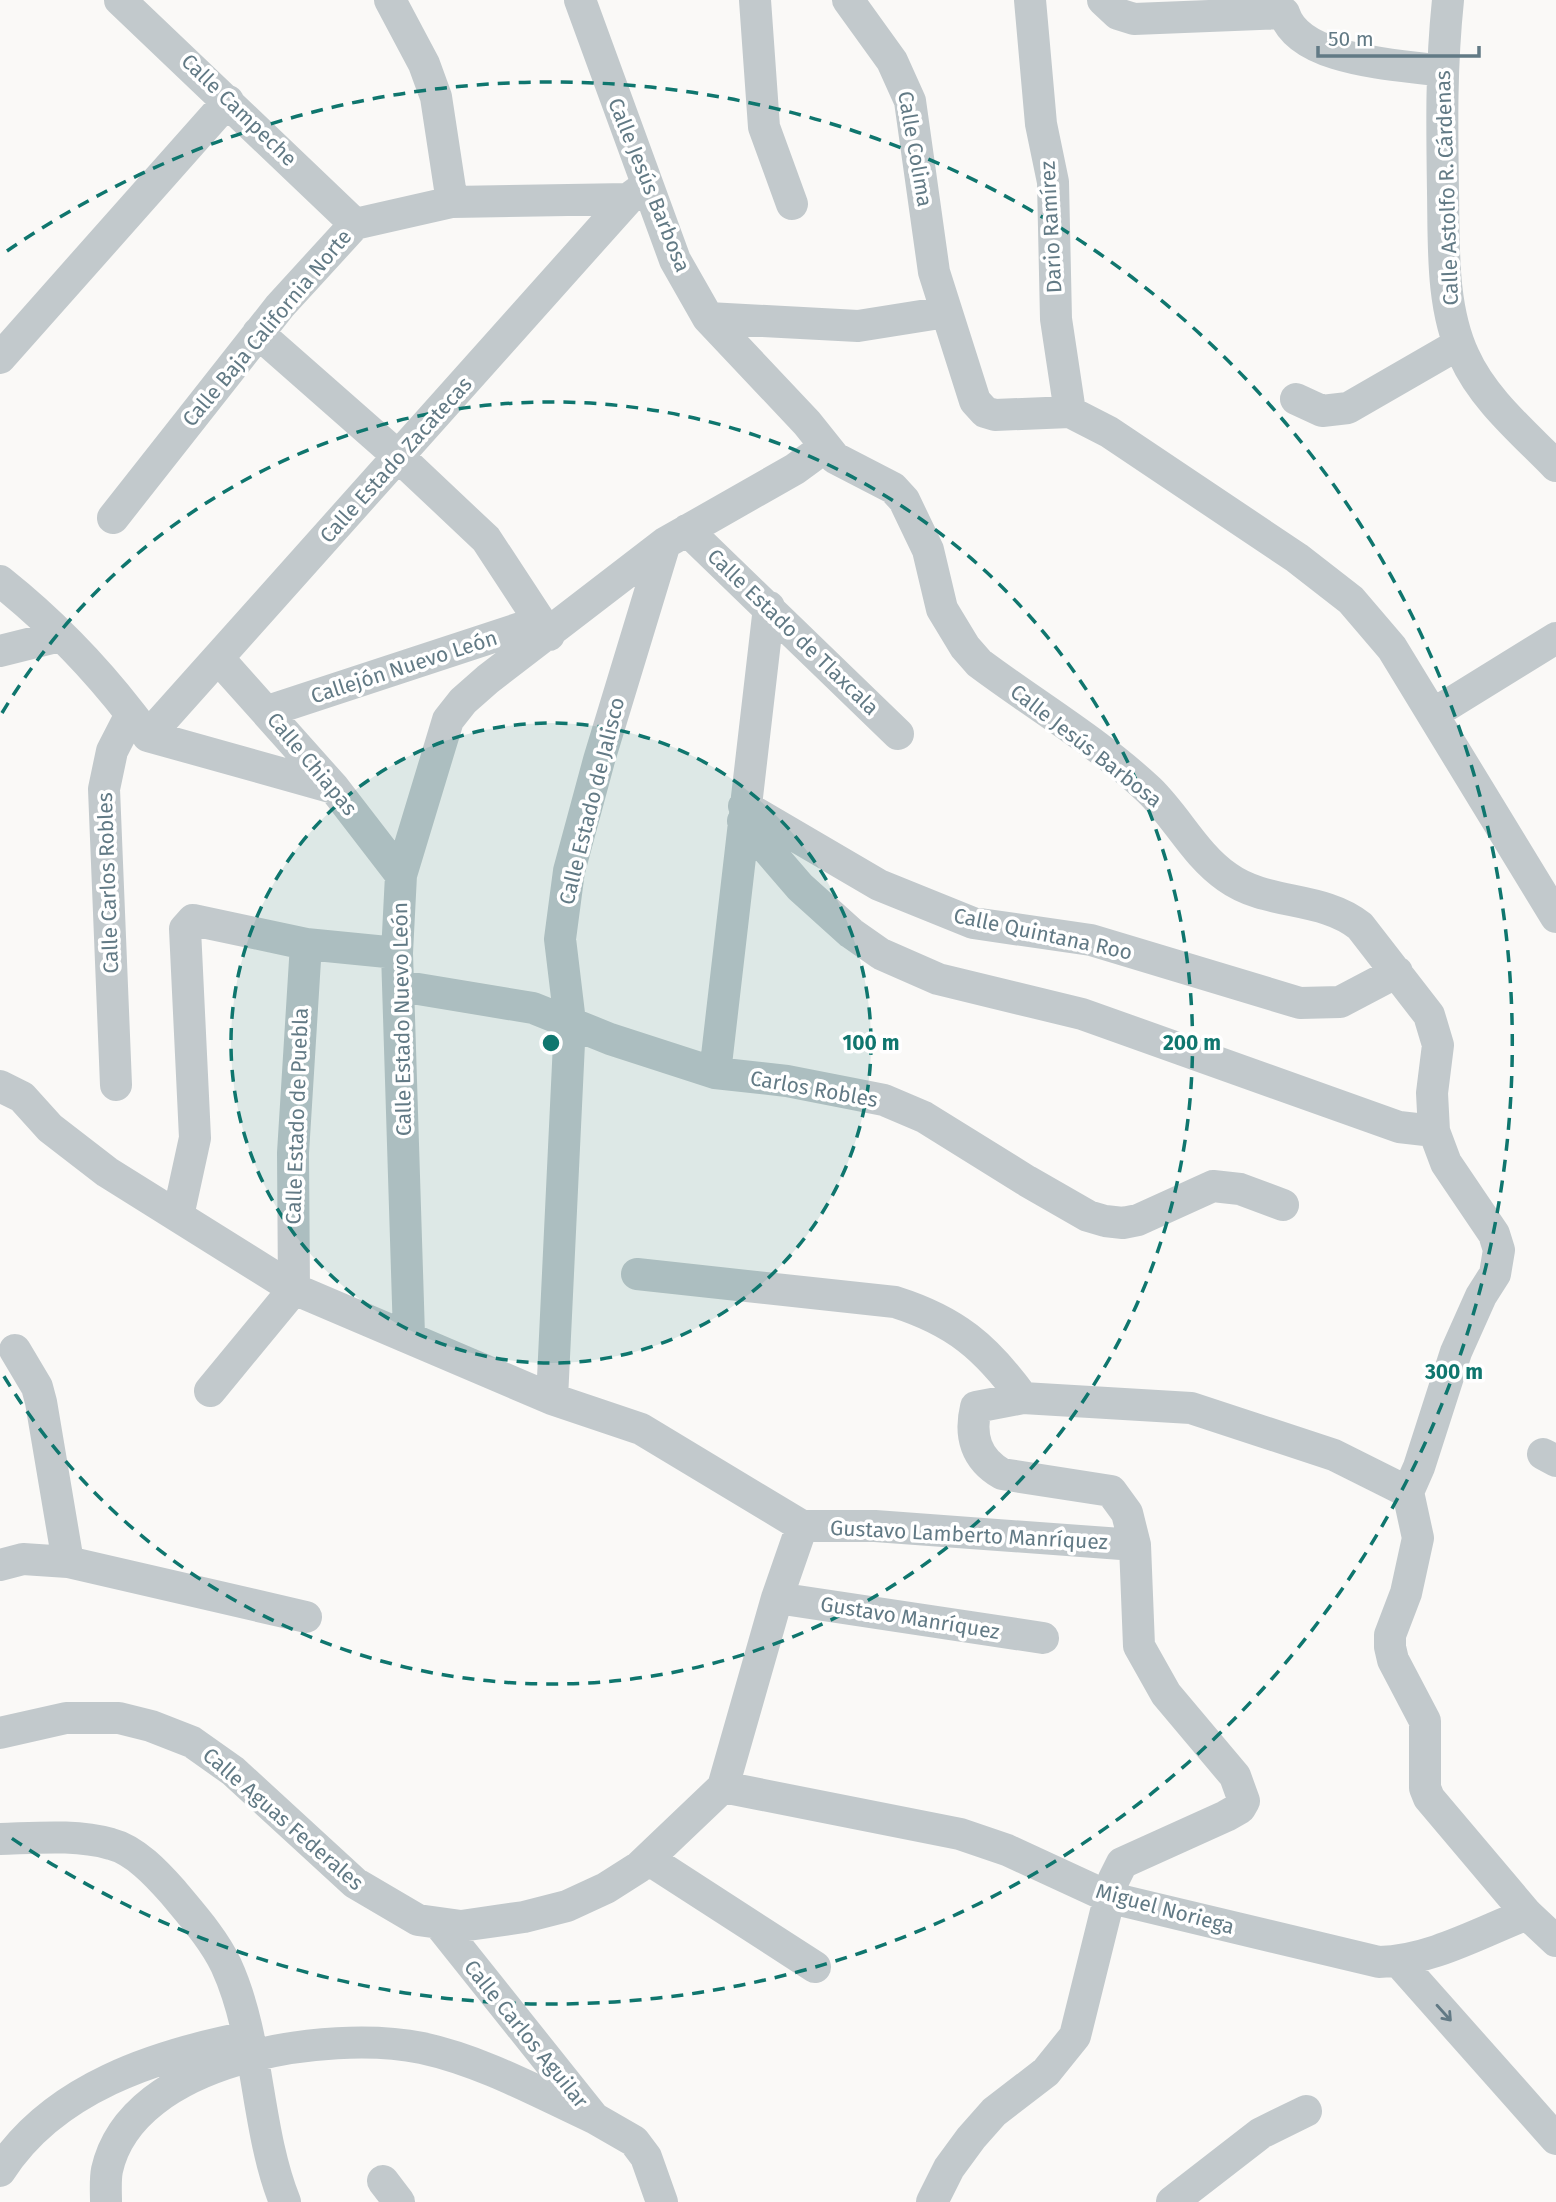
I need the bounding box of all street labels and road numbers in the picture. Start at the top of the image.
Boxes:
street label: Calle Campeche [176,48,302,172]
street label: Calle Astolfo R. Cárdenas [1430,70,1464,306]
street label: Calle Colima [892,89,938,209]
street label: Calle Jesús Barbosa [602,94,696,276]
street label: Dario Ramírez [1035,160,1067,294]
street label: Calle Baja California Norte [177,224,357,432]
street label: Calle Estado Zacatecas [314,371,478,549]
street label: Calle Estado de Tlaxcala [702,543,884,721]
street label: Callejón Nuevo León [308,625,500,709]
street label: Calle Jesús Barbosa [1005,679,1167,813]
street label: Calle Estado de Jalisco [554,694,630,908]
street label: Calle Chiapas [261,707,363,821]
street label: Calle Carlos Robles [92,792,124,974]
street label: Calle Estado Nuevo León [387,902,417,1136]
street label: Calle Quintana Roo [951,902,1135,966]
street label: Calle Estado de Puebla [280,1007,314,1225]
street label: Carlos Robles [748,1065,880,1113]
street label: Gustavo Lamberto Manríquez [829,1515,1109,1555]
street label: Gustavo Manríquez [818,1591,1002,1645]
street label: Calle Aguas Federales [197,1742,369,1896]
street label: Miguel Noriega [1093,1878,1237,1940]
street label: Calle Carlos Aguilar [458,1955,594,2113]

